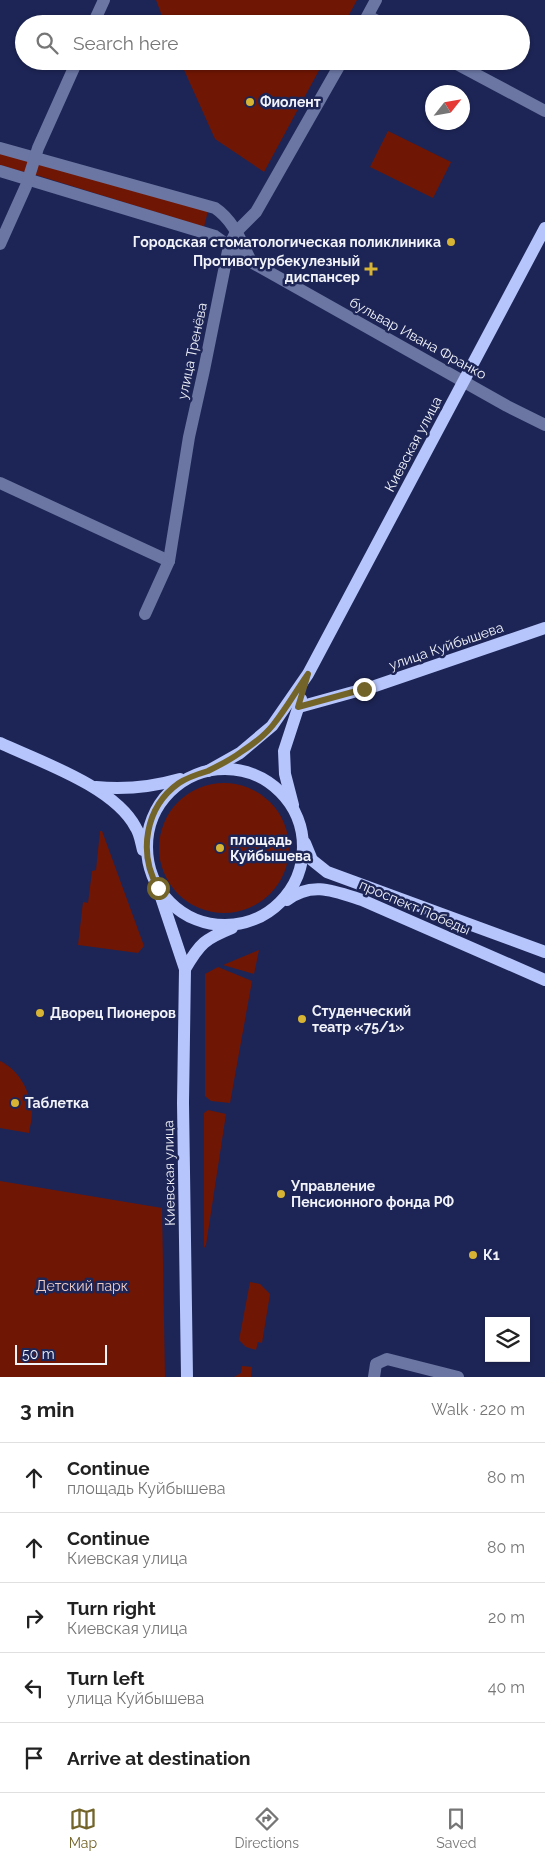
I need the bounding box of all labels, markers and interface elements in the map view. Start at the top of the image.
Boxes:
search box [15,15,530,70]
icon: search [33,29,61,57]
text: Search here [73,32,179,54]
north arrow [425,85,470,130]
place label: Фиолент [260,94,321,110]
marker: Фиолент [244,96,256,108]
place label: Городская стоматологическая поликлиника [133,234,441,250]
marker: Городская стоматологическая поликлиника [445,236,457,248]
place label: Противотурбекулезный диспансер [193,253,360,285]
marker: Противотурбекулезный диспансер [364,262,378,276]
street label: бульвар Ивана Франко [347,294,489,382]
street label: улица Тренёва [174,301,210,401]
street label: Киевская улица [381,394,445,494]
street label: улица Куйбышева [387,619,505,673]
route end [353,678,376,701]
place label: площадь Куйбышева [230,832,311,864]
marker: площадь Куйбышева [214,842,226,854]
street label: проспект Победы [357,876,473,938]
route start [147,877,170,900]
place label: Студенческий театр «75/1» [312,1003,411,1035]
place label: Дворец Пионеров [50,1005,176,1021]
marker: Дворец Пионеров [34,1007,46,1019]
marker: Студенческий театр «75/1» [296,1013,308,1025]
place label: Таблетка [25,1095,89,1111]
marker: Таблетка [9,1097,21,1109]
street label: Киевская улица [160,1120,178,1226]
place label: Управление Пенсионного фонда РФ [290,1178,454,1210]
marker: Управление Пенсионного фонда РФ [275,1188,287,1200]
place label: К1 [483,1247,500,1263]
marker: К1 [467,1249,479,1261]
park label: Детский парк [36,1278,128,1294]
map controls [485,1317,530,1362]
button: layers [485,1317,530,1362]
scale bar [15,1342,108,1365]
text: 50 m [22,1346,55,1362]
text: 3 min [20,1397,74,1422]
text: Walk · 220 m [431,1400,525,1419]
text: Continue [67,1457,150,1479]
icon: ahead [20,1464,48,1492]
text: 80 m [487,1468,525,1487]
text: площадь Куйбышева [67,1479,226,1498]
text: Continue [67,1527,150,1549]
icon: ahead [20,1534,48,1562]
text: 80 m [487,1538,525,1557]
text: Киевская улица [67,1549,188,1568]
text: Turn right [67,1597,156,1619]
icon: right [20,1604,48,1632]
text: 20 m [488,1608,525,1627]
text: Киевская улица [67,1619,188,1638]
text: Turn left [67,1667,144,1689]
icon: left [20,1674,48,1702]
text: 40 m [488,1678,525,1697]
text: улица Куйбышева [67,1689,204,1708]
icon: arrive [20,1744,48,1772]
text: Arrive at destination [67,1747,251,1769]
tab: Map [69,1805,97,1851]
tab: Directions [234,1805,299,1851]
tab: Saved [436,1805,476,1851]

